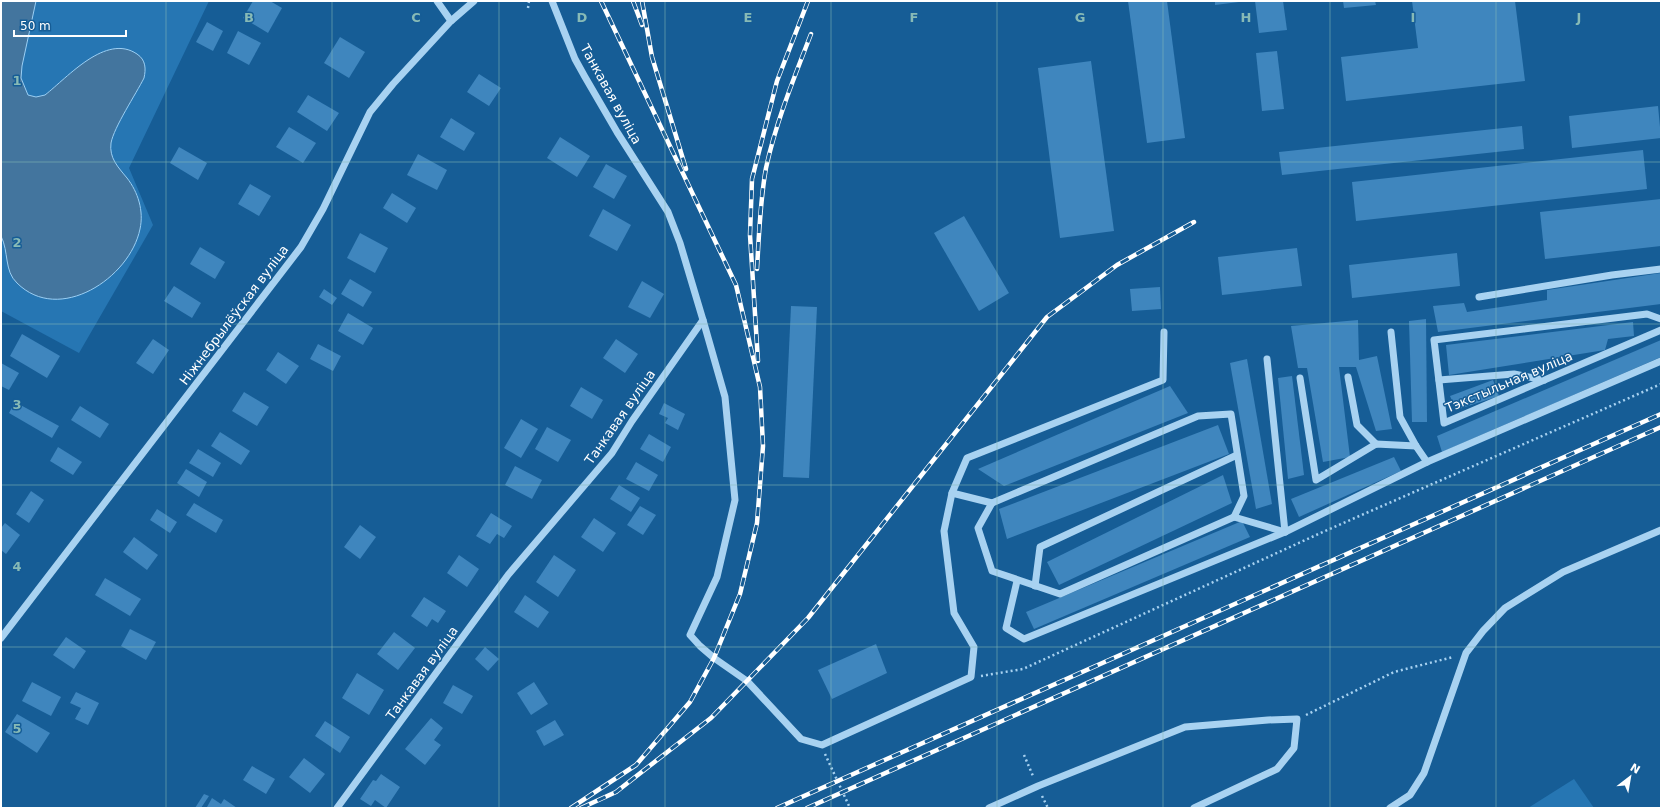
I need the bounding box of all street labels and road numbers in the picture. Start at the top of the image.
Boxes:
street label: Танкавая вуліца [577,41,645,147]
street label: Ніжнебрылёўская вуліца [177,242,291,388]
street label: Тэкстыльная вуліца [1442,348,1575,416]
street label: Танкавая вуліца [581,367,658,468]
street label: Танкавая вуліца [382,623,461,723]

